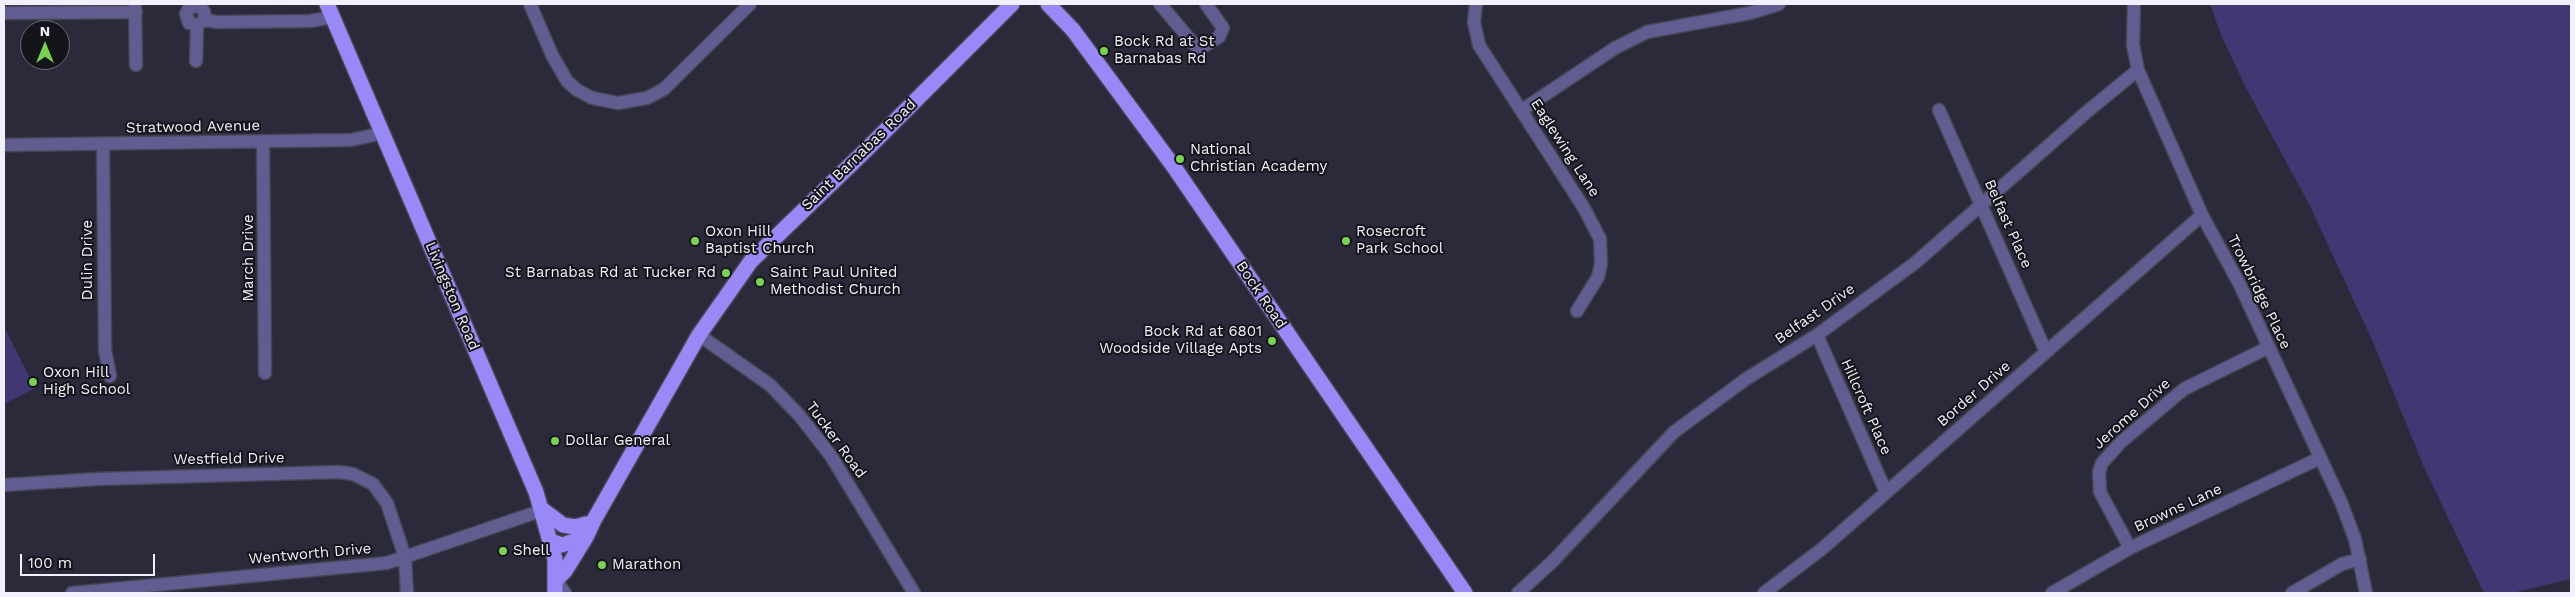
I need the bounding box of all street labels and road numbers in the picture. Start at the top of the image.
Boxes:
street label: Saint Barnabas Road [798,96,920,214]
street label: Eaglewing Lane [1527,96,1603,200]
street label: Stratwood Avenue [126,117,260,137]
street label: Belfast Place [1980,177,2036,271]
street label: March Drive [240,214,258,302]
street label: Dulin Drive [79,220,97,300]
street label: Trowbridge Place [2223,232,2295,352]
street label: Livingston Road [421,239,483,353]
street label: Bock Road [1232,258,1290,332]
street label: Belfast Drive [1772,280,1858,348]
street label: Hillcroft Place [1837,356,1895,458]
street label: Border Drive [1934,357,2014,431]
street label: Jerome Drive [2090,375,2174,453]
street label: Tucker Road [802,398,870,482]
street label: Westfield Drive [173,449,285,469]
street label: Browns Lane [2131,480,2225,536]
street label: Wentworth Drive [248,540,372,568]

